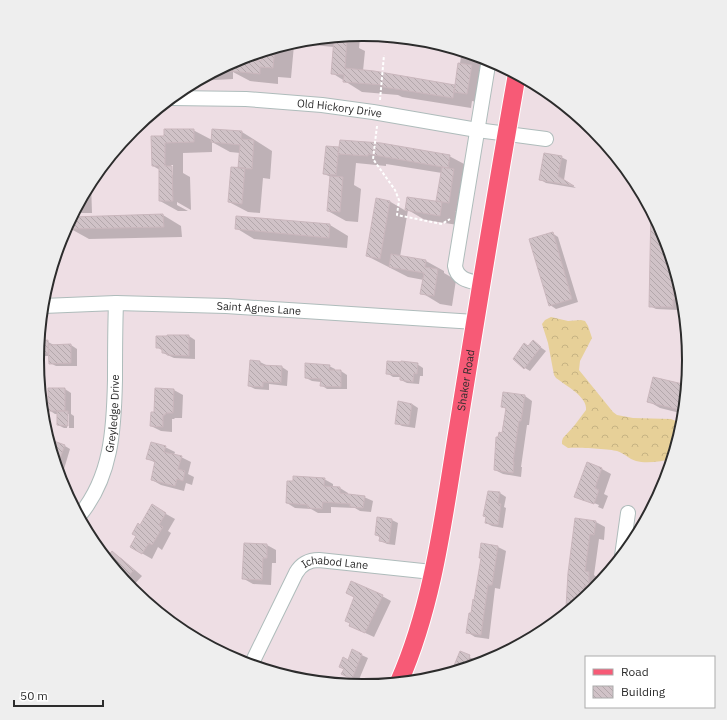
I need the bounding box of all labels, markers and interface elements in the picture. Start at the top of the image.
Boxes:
street label: Old Hickory Drive [297,96,383,120]
street label: Saint Agnes Lane [216,299,301,318]
street label: Shaker Road [454,348,478,412]
street label: Greyledge Drive [102,374,122,454]
street label: Ichabod Lane [298,553,369,572]
legend [585,656,715,708]
text: Road [621,664,649,679]
scale bar [14,682,103,708]
text: Building [621,684,666,699]
text: 50 m [20,688,48,703]

